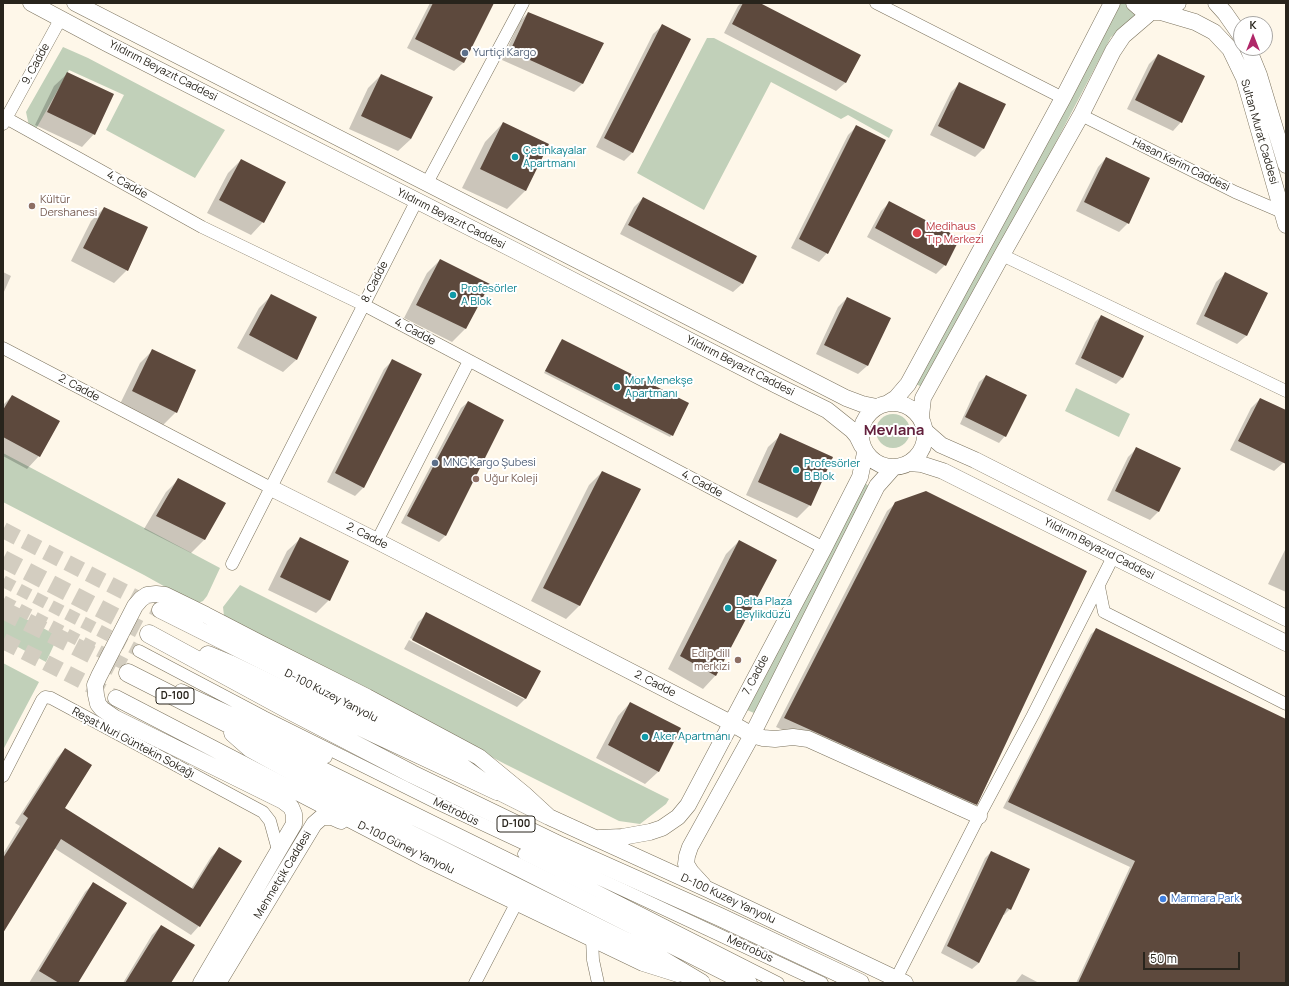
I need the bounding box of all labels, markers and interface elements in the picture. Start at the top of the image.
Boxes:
north arrow [1233,16,1273,56]
text: K [1249,17,1257,32]
street label: Yıldırım Beyazıt Caddesi [107,38,219,104]
street label: 9. Cadde [19,41,53,87]
place label: Yurtiçi Kargo [473,46,536,60]
marker: Yurtiçi Kargo [460,48,470,58]
street label: Sultan Murat Caddesi [1238,78,1280,186]
street label: Hasan Kerim Caddesi [1130,136,1232,194]
place label: Çetinkayalar Apartmanı [523,144,586,170]
marker: Çetinkayalar Apartmanı [510,152,520,162]
street label: 4. Cadde [104,168,150,202]
street label: Yıldırım Beyazıt Caddesi [395,186,507,252]
place label: Kültür Dershanesi [40,193,97,219]
marker: Kültür Dershanesi [27,201,37,211]
place label: Medihaus Tıp Merkezi [926,220,984,246]
marker: Medihaus Tıp Merkezi [911,227,923,239]
street label: 8. Cadde [359,259,391,305]
place label: Profesörler A Blok [461,282,517,308]
marker: Profesörler A Blok [448,290,458,300]
street label: 4. Cadde [392,316,438,348]
street label: Yıldırım Beyazıt Caddesi [684,333,796,399]
street label: 2. Cadde [56,372,102,404]
place label: Mor Menekşe Apartmanı [625,374,693,400]
marker: Mor Menekşe Apartmanı [612,382,622,392]
district label: Mevlana [864,422,924,440]
place label: MNG Kargo Şubesi [443,456,536,470]
place label: Profesörler B Blok [804,457,860,483]
marker: MNG Kargo Şubesi [430,458,440,468]
marker: Profesörler B Blok [791,465,801,475]
street label: 4. Cadde [679,468,725,500]
place label: Uğur Koleji [484,472,538,486]
marker: Uğur Koleji [471,474,481,484]
street label: Yıldırım Beyazıd Caddesi [1042,515,1156,583]
street label: 2. Cadde [344,520,390,552]
place label: Delta Plaza Beylikdüzü [736,595,792,621]
marker: Delta Plaza Beylikdüzü [723,603,733,613]
place label: Edip dill merkizi [692,647,730,673]
street label: 7. Cadde [740,653,772,697]
marker: Edip dill merkizi [733,655,743,665]
street label: D-100 Kuzey Yanyolu [282,667,380,725]
street label: 2. Cadde [632,668,678,700]
road number: D-100 [156,688,194,704]
street label: Reşat Nuri Güntekin Sokağı [70,705,196,781]
place label: Aker Apartmanı [653,730,730,744]
marker: Aker Apartmanı [640,732,650,742]
street label: Metrobüs [431,795,481,829]
road number: D-100 [497,816,535,832]
street label: D-100 Güney Yanyolu [356,819,456,877]
street label: Mehmetçik Caddesi [252,829,314,921]
street label: D-100 Kuzey Yanyolu [678,871,778,927]
place label: Marmara Park [1171,892,1240,906]
marker: Marmara Park [1158,894,1168,904]
street label: Metrobüs [725,933,775,965]
scale bar [1145,944,1242,970]
text: 50 m [1150,950,1177,967]

